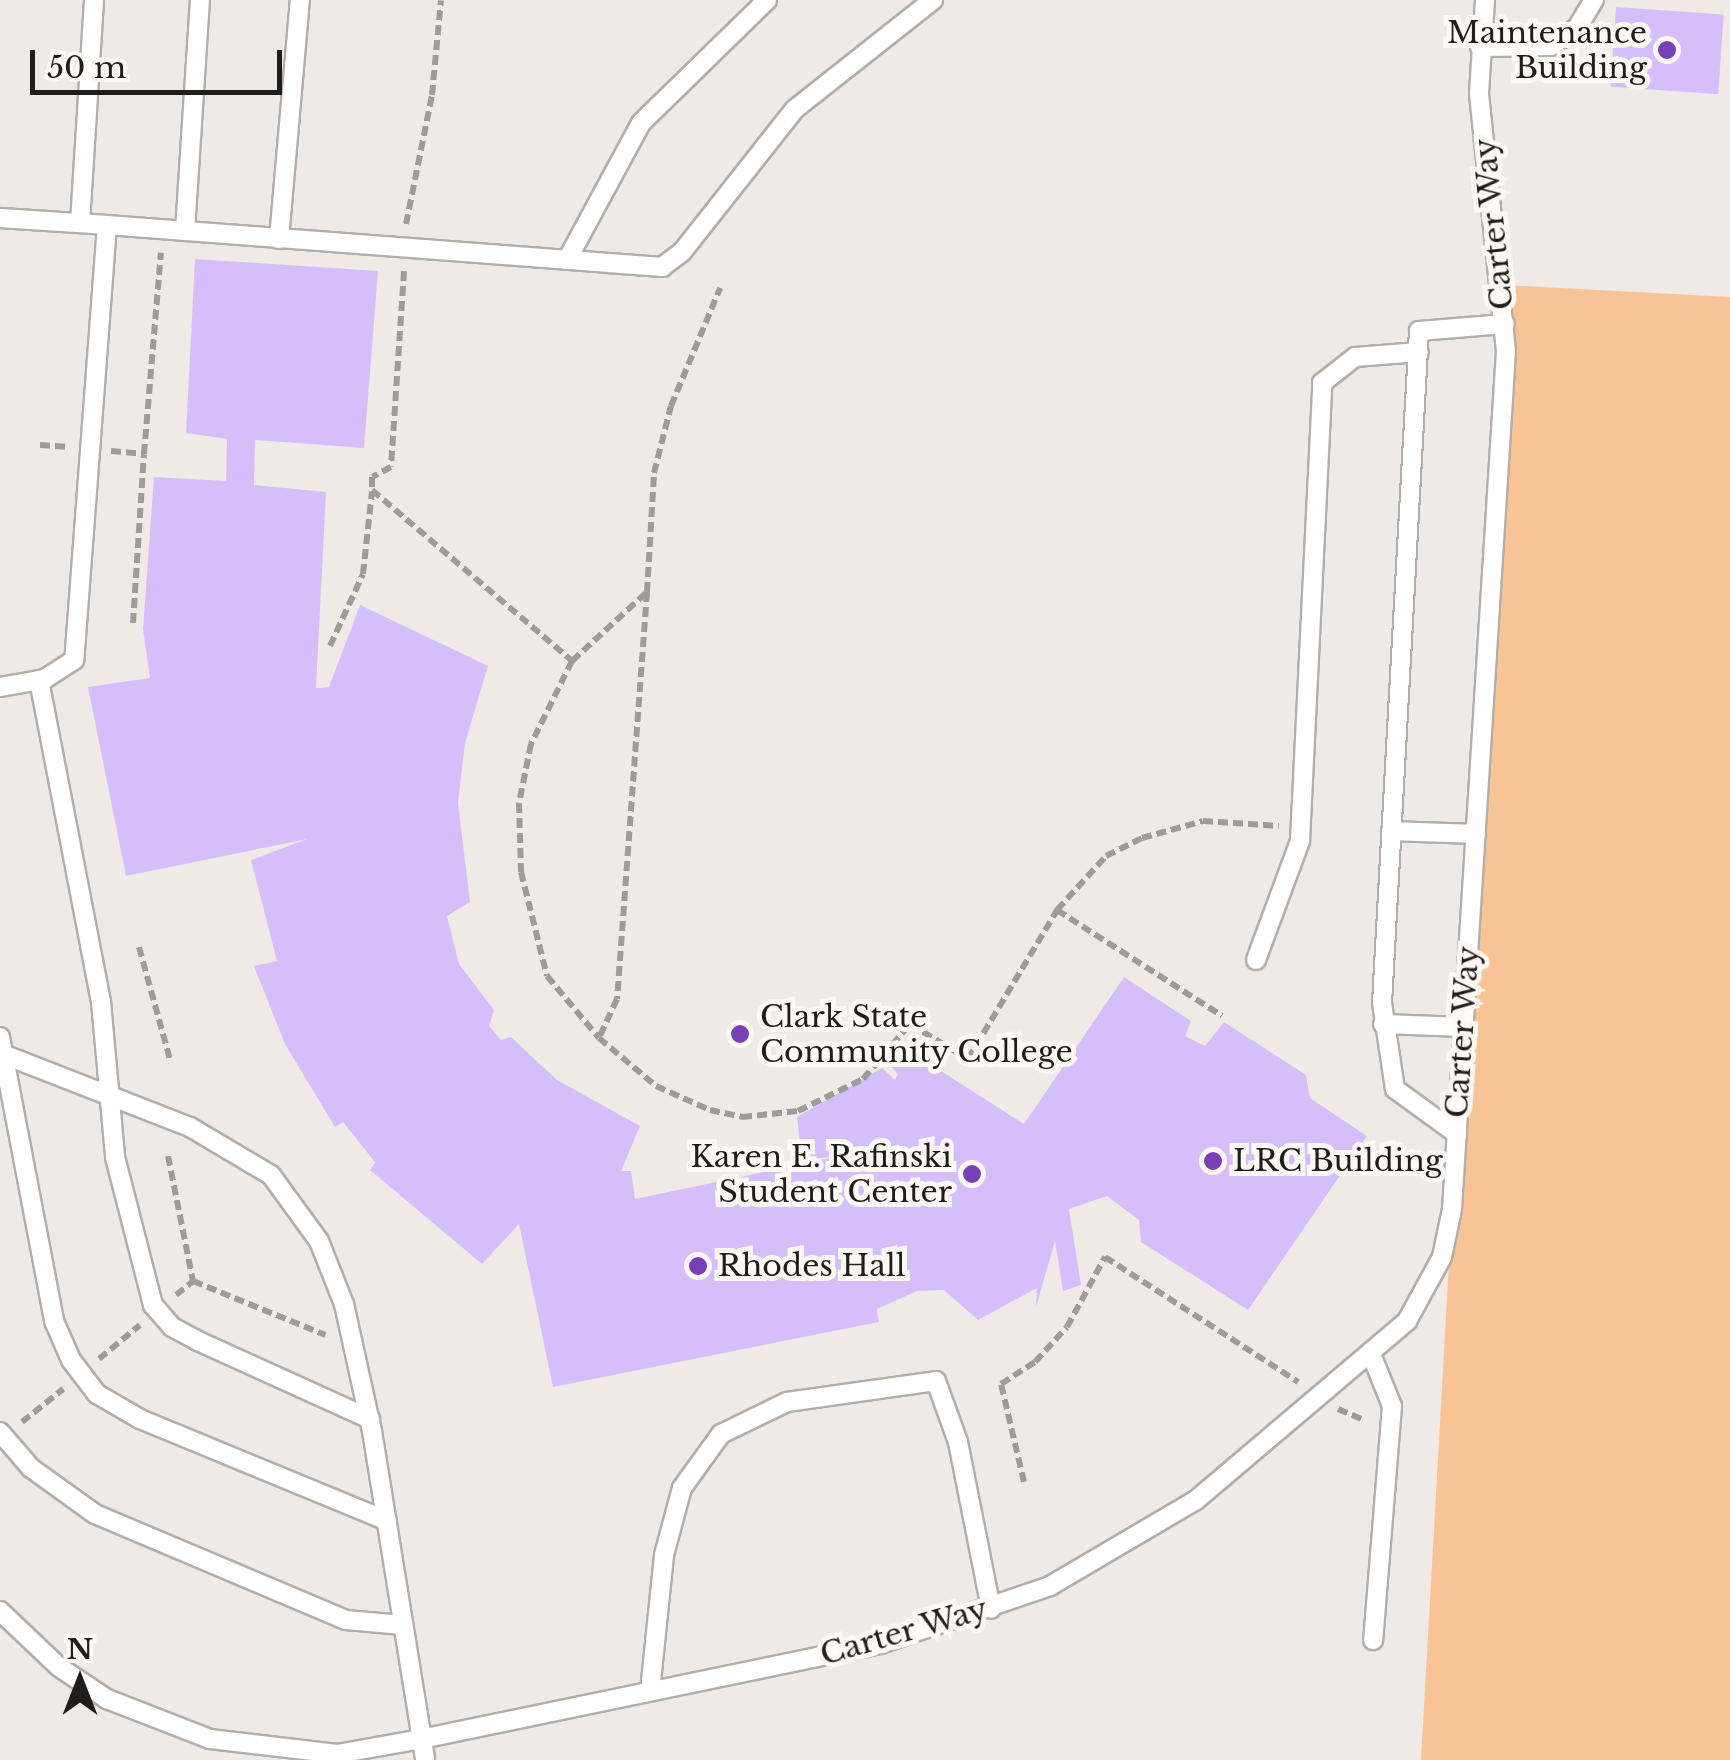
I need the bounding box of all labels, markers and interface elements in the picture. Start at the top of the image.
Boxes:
place label: Maintenance Building [1447,15,1647,86]
scale bar [35,30,288,92]
marker: Maintenance Building [1656,39,1678,61]
text: 50 m [47,49,126,86]
street label: Carter Way [1467,135,1521,313]
street label: Carter Way [1439,944,1487,1120]
place label: Clark State Community College [760,999,1074,1070]
marker: Clark State Community College [729,1023,751,1045]
place label: Karen E. Rafinski Student Center [690,1139,952,1210]
place label: LRC Building [1233,1143,1443,1179]
marker: LRC Building [1202,1150,1224,1172]
marker: Karen E. Rafinski Student Center [961,1163,983,1185]
place label: Rhodes Hall [718,1248,905,1284]
marker: Rhodes Hall [687,1255,709,1277]
street label: Carter Way [815,1591,993,1673]
north arrow [30,1630,130,1730]
text: N [67,1632,93,1667]

